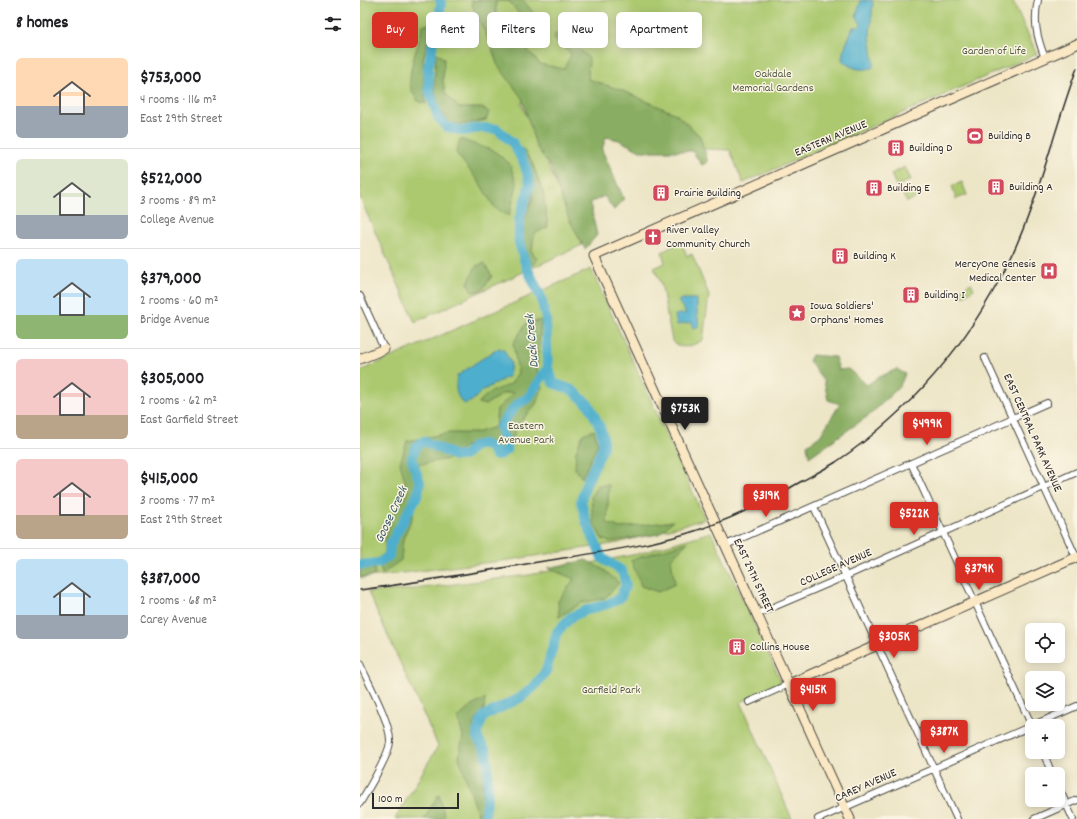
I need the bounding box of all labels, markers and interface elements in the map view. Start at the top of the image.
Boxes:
text: 8 homes [16,12,68,36]
chip: Buy [372,12,418,48]
chip: Rent [426,12,479,48]
chip: Filters [487,12,550,48]
chip: New [558,12,608,48]
chip: Apartment [616,12,702,48]
icon: filters [322,13,344,35]
park label: Garden of Life [962,43,1026,60]
park label: Oakdale Memorial Gardens [732,66,814,97]
text: $753,000 [140,67,202,91]
icon: home [48,74,96,122]
text: 4 rooms · 116 m² [140,91,217,110]
text: East 29th Street [140,110,222,129]
street label: EASTERN AVENUE [792,116,870,162]
sports icon: Building B [965,126,985,146]
place label: Building B [988,128,1031,145]
building icon: Building D [886,138,906,158]
place label: Building D [909,140,952,157]
text: $522,000 [140,168,202,192]
icon: home [48,175,96,223]
building icon: Building A [986,177,1006,197]
building icon: Building E [864,178,884,198]
place label: Building A [1009,179,1053,196]
place label: Building E [887,180,930,197]
building icon: Prairie Building [651,183,671,203]
place label: Prairie Building [674,185,741,202]
text: 3 rooms · 89 m² [140,192,216,211]
text: College Avenue [140,211,214,230]
place label: River Valley Community Church [666,222,750,253]
church icon: River Valley Community Church [643,227,663,247]
building icon: Building K [830,246,850,266]
place label: Building K [853,248,896,265]
place label: MercyOne Genesis Medical Center [955,256,1037,287]
hospital icon: MercyOne Genesis Medical Center [1039,261,1059,281]
text: $379,000 [140,268,202,292]
icon: home [48,275,96,323]
building icon: Building I [901,285,921,305]
place label: Building I [924,287,965,304]
text: 2 rooms · 60 m² [140,292,218,311]
place label: Iowa Soldiers' Orphans' Homes [810,298,884,329]
place icon: Iowa Soldiers' Orphans' Homes [787,303,807,323]
text: Bridge Avenue [140,311,209,330]
water label: Duck Creek [521,312,545,369]
text: $305,000 [140,368,204,392]
street label: EAST CENTRAL PARK AVENUE [998,371,1066,495]
icon: home [48,375,96,423]
text: 2 rooms · 62 m² [140,392,217,411]
pin: $753K [657,397,713,431]
text: $753K [670,400,700,419]
text: East Garfield Street [140,411,238,430]
pin: $499K [899,412,955,446]
text: $499K [912,415,942,434]
park label: Eastern Avenue Park [498,418,554,449]
text: $415,000 [140,468,198,492]
icon: home [48,475,96,523]
water label: Goose Creek [371,482,414,546]
pin: $319K [738,484,794,518]
text: $319K [752,487,780,506]
text: 3 rooms · 77 m² [140,492,215,511]
pin: $522K [886,502,942,536]
text: $522K [899,505,929,524]
text: East 29th Street [140,511,222,530]
street label: EAST 29TH STREET [728,536,778,616]
street label: COLLEGE AVENUE [797,544,875,591]
pin: $379K [951,557,1007,591]
text: $379K [964,560,994,579]
text: $387,000 [140,568,201,592]
icon: home [48,575,96,623]
text: 2 rooms · 68 m² [140,592,217,611]
text: Carey Avenue [140,611,207,630]
map controls [1025,623,1065,807]
button: locate [1025,623,1065,663]
pin: $305K [866,625,922,659]
text: $305K [878,628,910,647]
building icon: Collins House [727,637,747,657]
place label: Collins House [750,639,810,656]
button: layers [1025,671,1065,711]
pin: $415K [785,678,841,712]
text: $415K [800,681,826,700]
park label: Garfield Park [582,682,640,699]
button: + [1025,719,1065,759]
pin: $387K [916,720,972,754]
text: $387K [930,723,958,742]
street label: CAREY AVENUE [832,765,900,807]
button: − [1025,767,1065,807]
scale bar [372,791,459,810]
text: 100 m [378,792,402,808]

